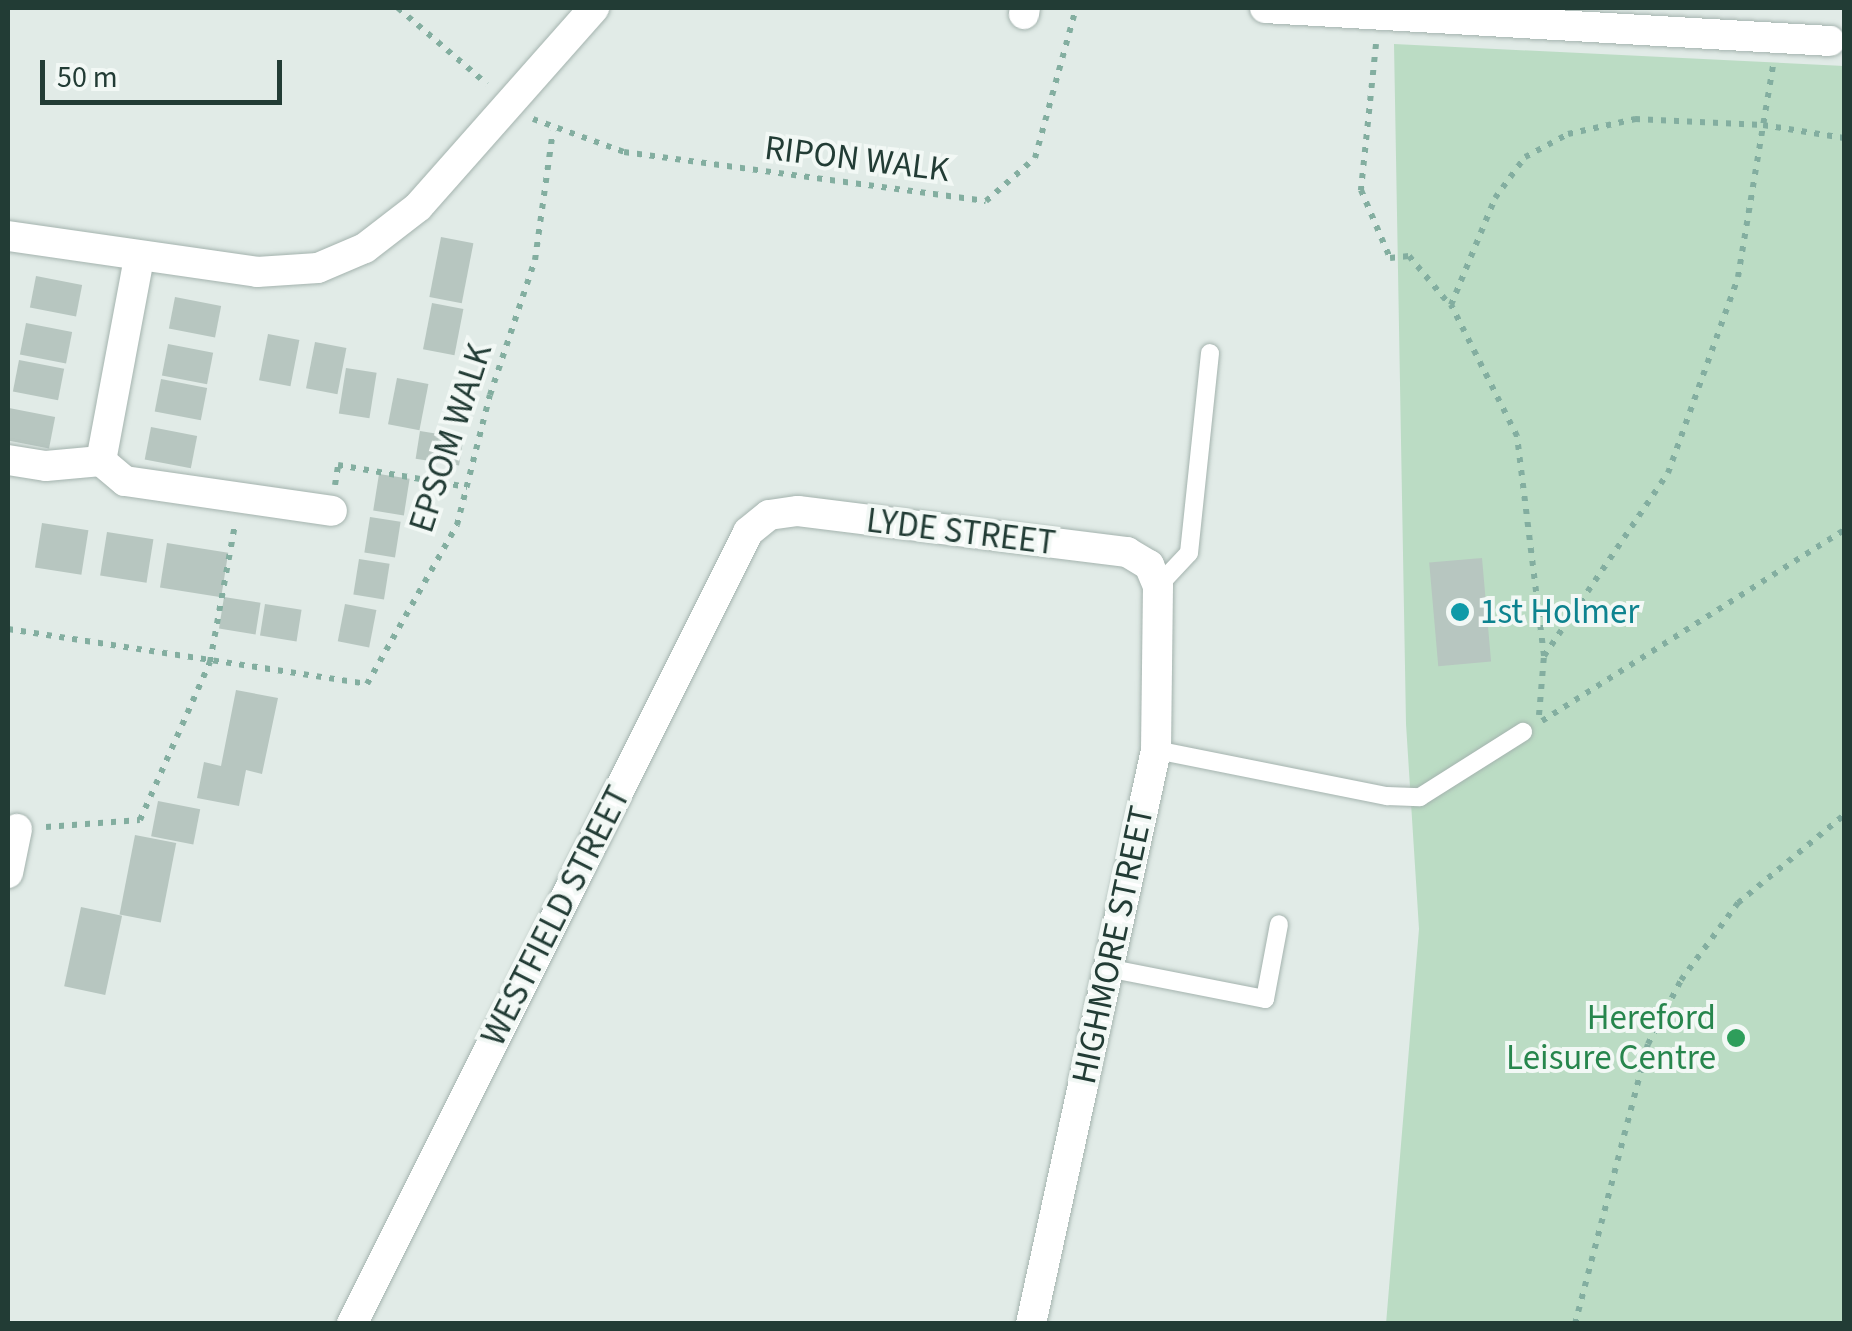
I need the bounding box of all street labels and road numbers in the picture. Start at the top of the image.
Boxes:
street label: RIPON WALK [762,127,952,191]
street label: EPSOM WALK [401,338,501,538]
street label: LYDE STREET [864,500,1058,564]
street label: WESTFIELD STREET [472,779,640,1053]
street label: HIGHMORE STREET [1063,802,1163,1088]

